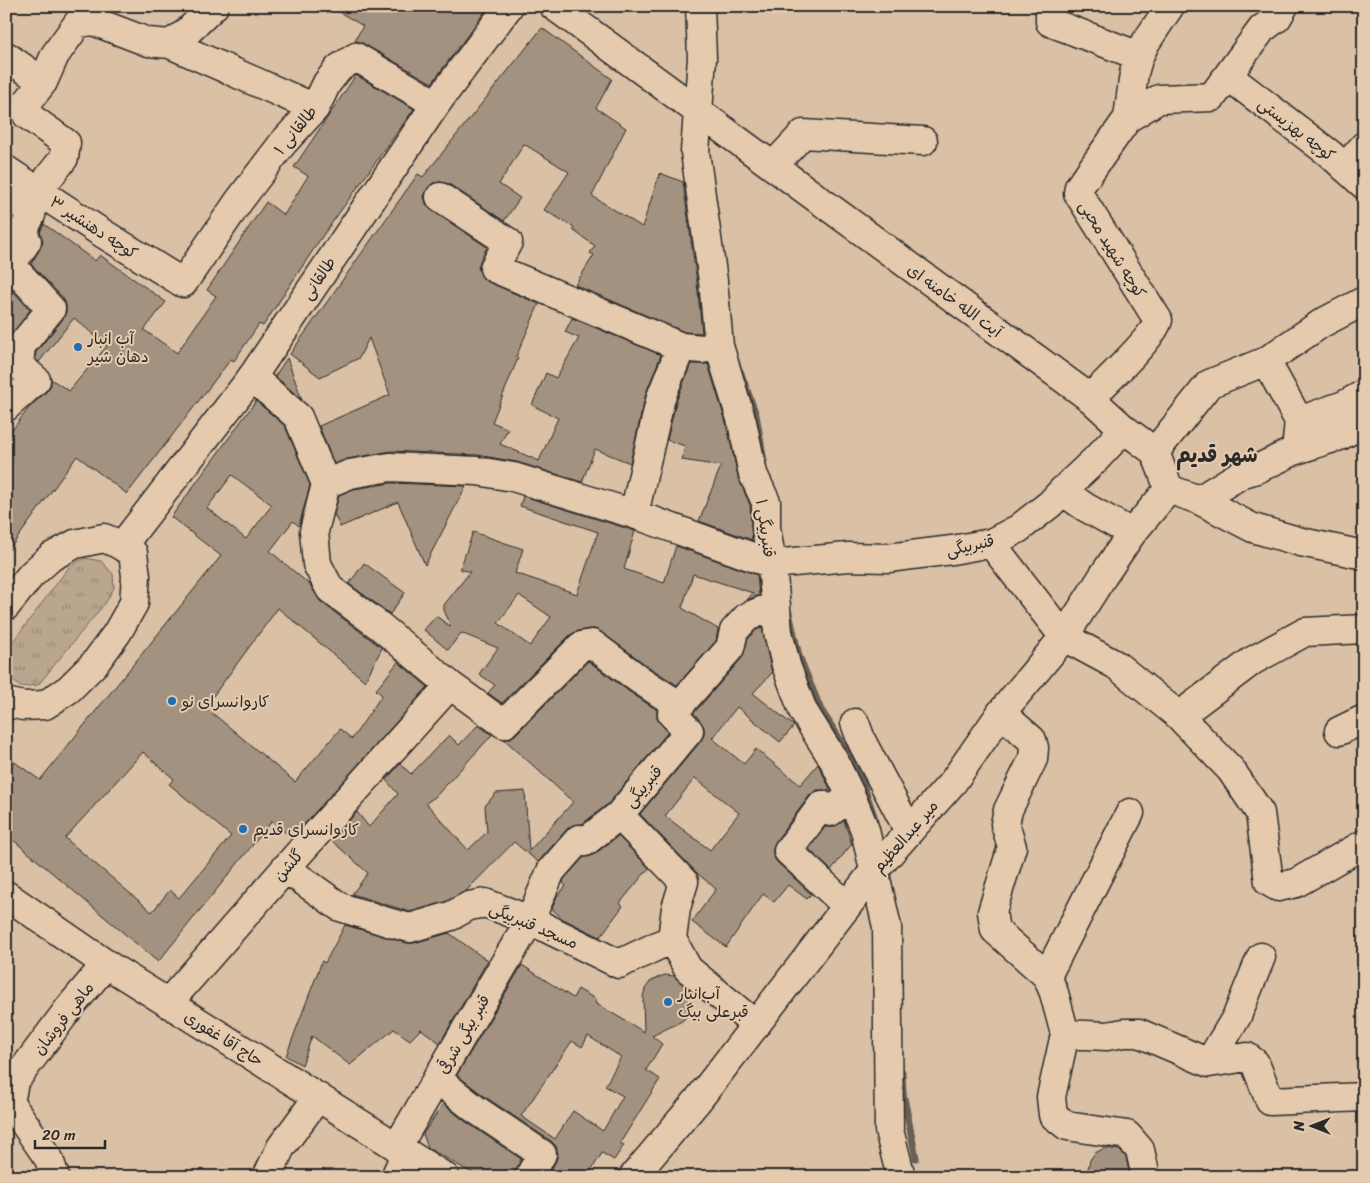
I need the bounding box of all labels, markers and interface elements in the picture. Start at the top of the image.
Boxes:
street label: کوچه بهزیستی [1251,90,1342,169]
street label: طالقانی ۱ [266,99,325,162]
street label: کوچه دهنشیر ۳ [44,188,144,267]
street label: کوچه شهید محبی [1071,194,1154,304]
street label: طالقانی [293,250,344,306]
street label: آیت الله خامنه ای [901,256,1010,346]
place label: آب انبار دهان شیر [86,324,149,371]
marker: آب انبار دهان شیر [72,341,84,353]
district label: شهر قدیم [1176,436,1258,474]
street label: قنبربیگی ۱ [747,497,784,559]
street label: قنبربیگی [943,526,997,565]
place label: کاروانسرای نو [180,687,270,716]
marker: کاروانسرای نو [166,695,178,707]
street label: قنبربیگی [617,758,670,814]
street label: میر عبدالعظیم [865,793,946,880]
place label: کاروانسرای قدیم [253,815,359,844]
marker: کاروانسرای قدیم [237,823,249,835]
street label: گلشن [266,842,311,888]
street label: مسجد قنبربیگی [485,894,583,957]
street label: ماهی فروشان [25,975,102,1062]
place label: آب‌انبار قبرعلی بیگ [677,979,749,1026]
street label: قنبر بیگی شرقی [429,989,498,1080]
marker: آب‌انبار قبرعلی بیگ [662,996,674,1008]
street label: حاج آقا غفوری [178,1002,269,1074]
north arrow [1288,1100,1338,1150]
scale bar [35,1118,105,1150]
text: N [1287,1121,1312,1132]
text: 20 m [42,1122,76,1148]

